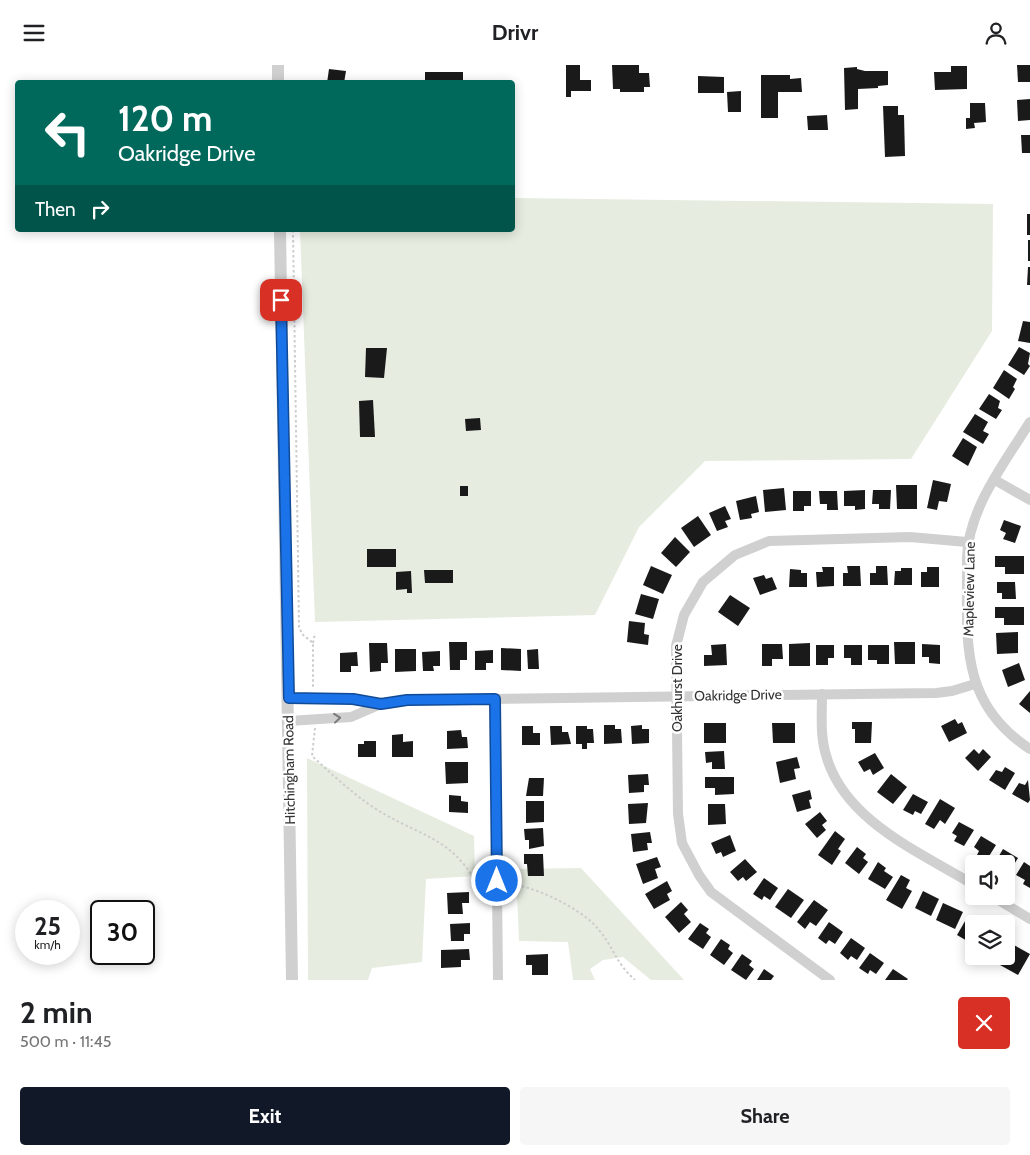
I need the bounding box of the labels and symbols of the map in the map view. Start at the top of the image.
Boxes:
pin [260,279,302,321]
street label: Mapleview Lane [959,541,979,637]
street label: Oakhurst Drive [668,644,686,732]
street label: Oakridge Drive [694,685,782,705]
one-way arrow [333,713,341,724]
street label: Hitchingham Road [279,715,299,825]
position arrow [470,854,522,906]
speed limit sign: 30 [90,900,155,965]

